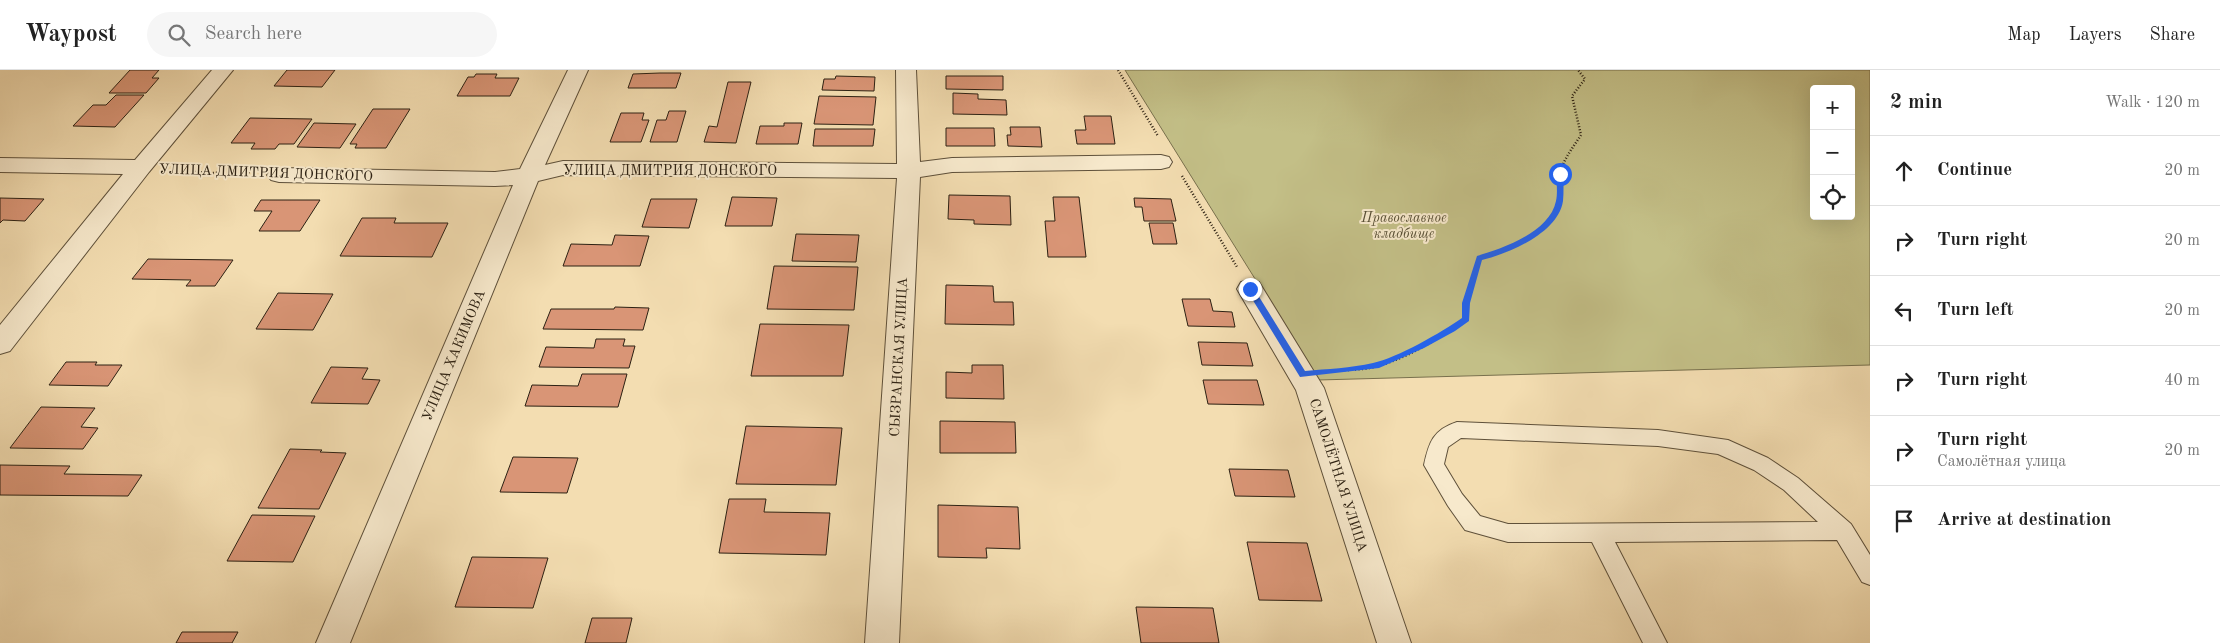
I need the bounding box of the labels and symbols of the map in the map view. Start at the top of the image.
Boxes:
street label: УЛИЦА ДМИТРИЯ ДОНСКОГО [159,162,373,184]
route start [1549,163,1572,186]
street label: УЛИЦА ДМИТРИЯ ДОНСКОГО [563,164,777,178]
park label: Православное кладбище [1360,211,1447,242]
street label: СЫЗРАНСКАЯ УЛИЦА [888,277,910,437]
route end [1239,278,1262,301]
street label: УЛИЦА ХАКИМОВА [420,288,488,423]
street label: САМОЛЁТНАЯ УЛИЦА [1307,396,1372,554]

